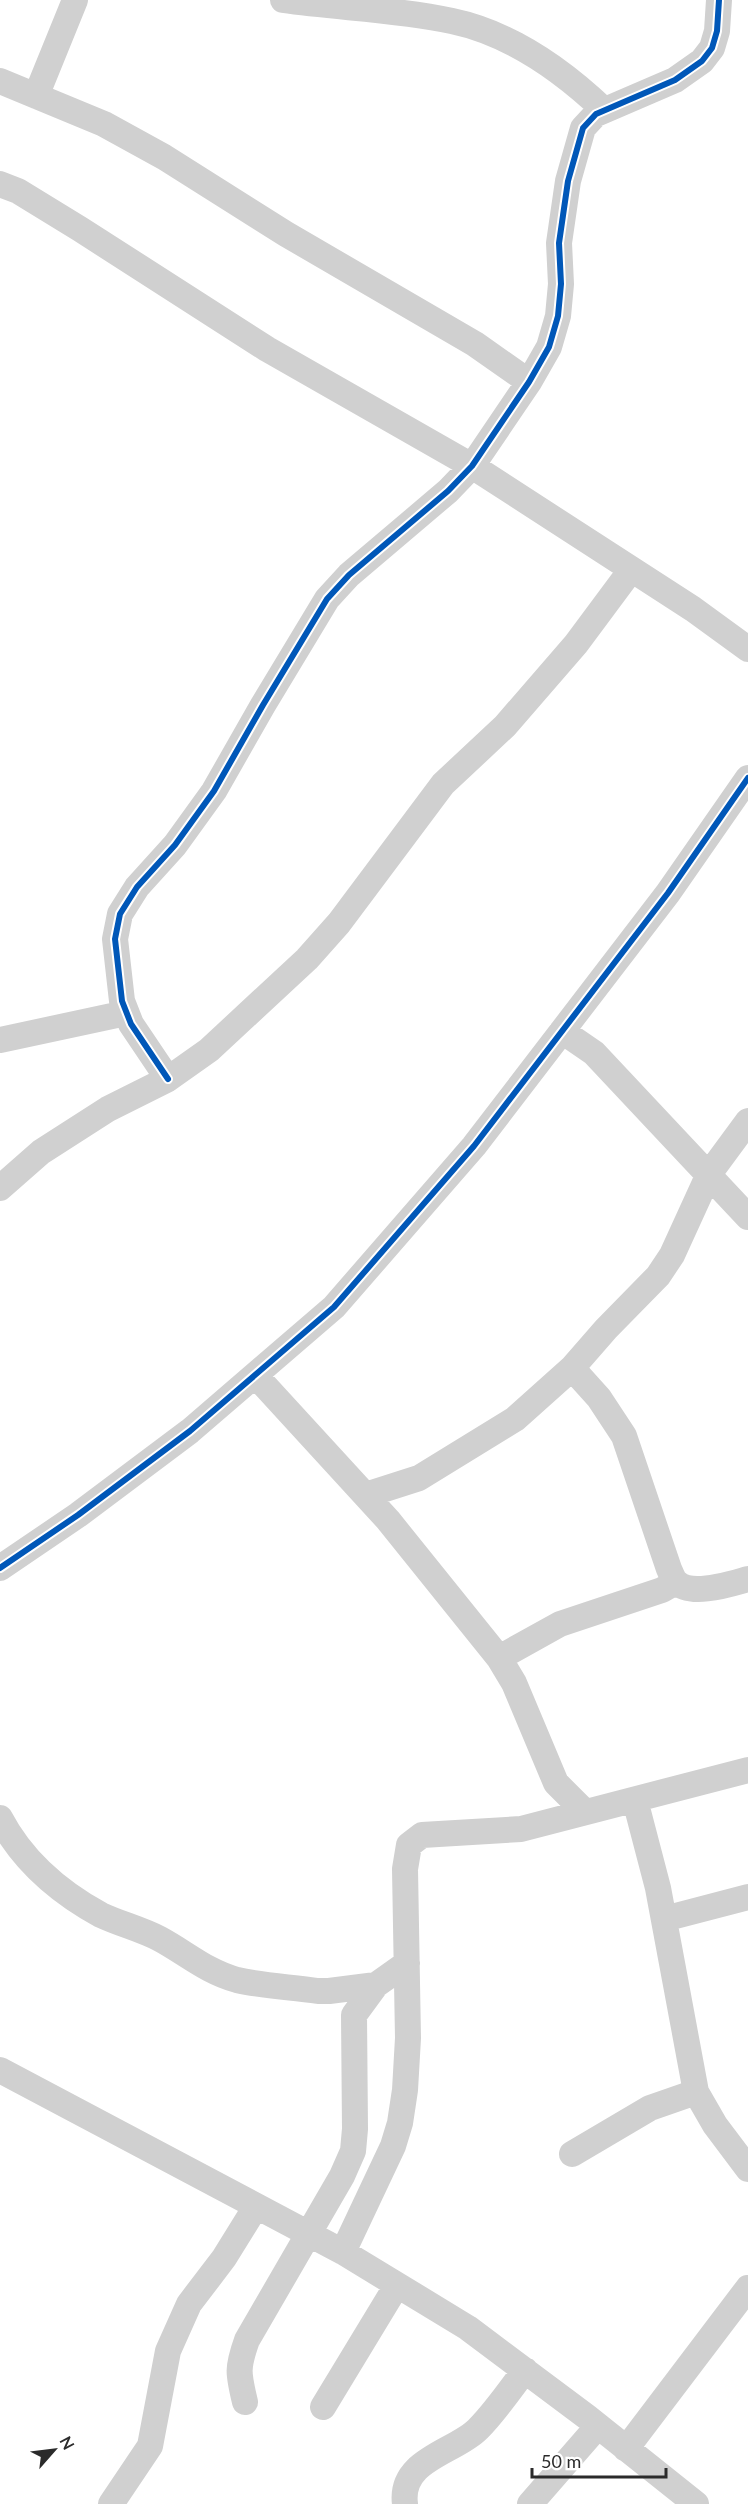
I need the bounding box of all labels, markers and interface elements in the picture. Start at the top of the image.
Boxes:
north arrow [24,2420,84,2480]
text: N [56,2433,79,2453]
scale bar [532,2441,666,2479]
text: 50 m [541,2450,581,2472]

